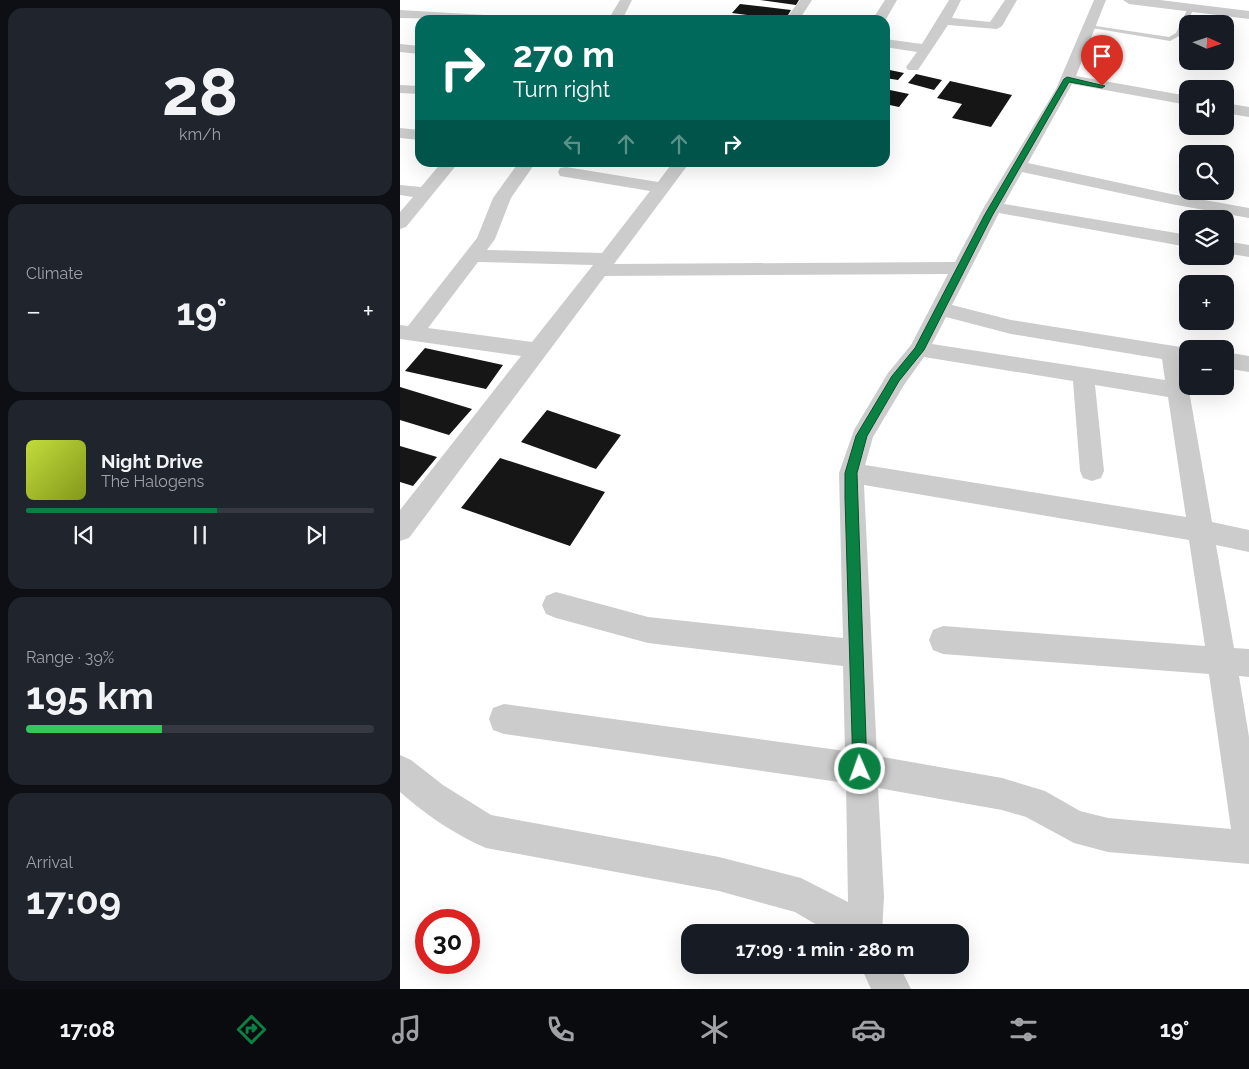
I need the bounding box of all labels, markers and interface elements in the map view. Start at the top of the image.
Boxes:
north arrow [1179,15,1234,70]
map controls [1179,15,1234,395]
text: 270 m [513,34,615,75]
icon: right [430,35,495,100]
pin [1081,35,1123,86]
icon: arrive [1088,42,1116,70]
text: 28 [162,54,238,130]
text: Turn right [513,76,610,102]
button: sound [1179,80,1234,135]
text: km/h [179,125,221,144]
icon: left [559,130,587,158]
icon: ahead [612,130,640,158]
icon: ahead [665,130,693,158]
icon: right [718,130,746,158]
button: search [1179,145,1234,200]
button: layers [1179,210,1234,265]
text: Climate [26,264,83,283]
button: + [1179,275,1234,330]
text: 19° [176,289,227,334]
text: − [26,295,41,328]
text: + [362,295,374,328]
button: − [1179,340,1234,395]
text: Night Drive [101,450,203,472]
text: The Halogens [101,472,204,491]
icon: previous [70,521,98,549]
icon: pause [186,521,214,549]
icon: next [302,521,330,549]
text: Range · 39% [26,648,114,667]
text: 195 km [26,673,154,718]
position arrow [833,742,885,794]
text: Arrival [26,853,73,872]
text: 17:09 [26,878,121,923]
speed limit sign: 30 [415,909,480,974]
text: 17:09 · 1 min · 280 m [736,938,914,960]
icon: directions [234,1012,269,1047]
icon: music [389,1012,424,1047]
icon: phone [543,1012,578,1047]
icon: climate [697,1012,732,1047]
icon: car [851,1012,886,1047]
icon: filters [1006,1012,1041,1047]
text: 17:08 [60,1016,115,1042]
text: 19° [1160,1016,1189,1042]

